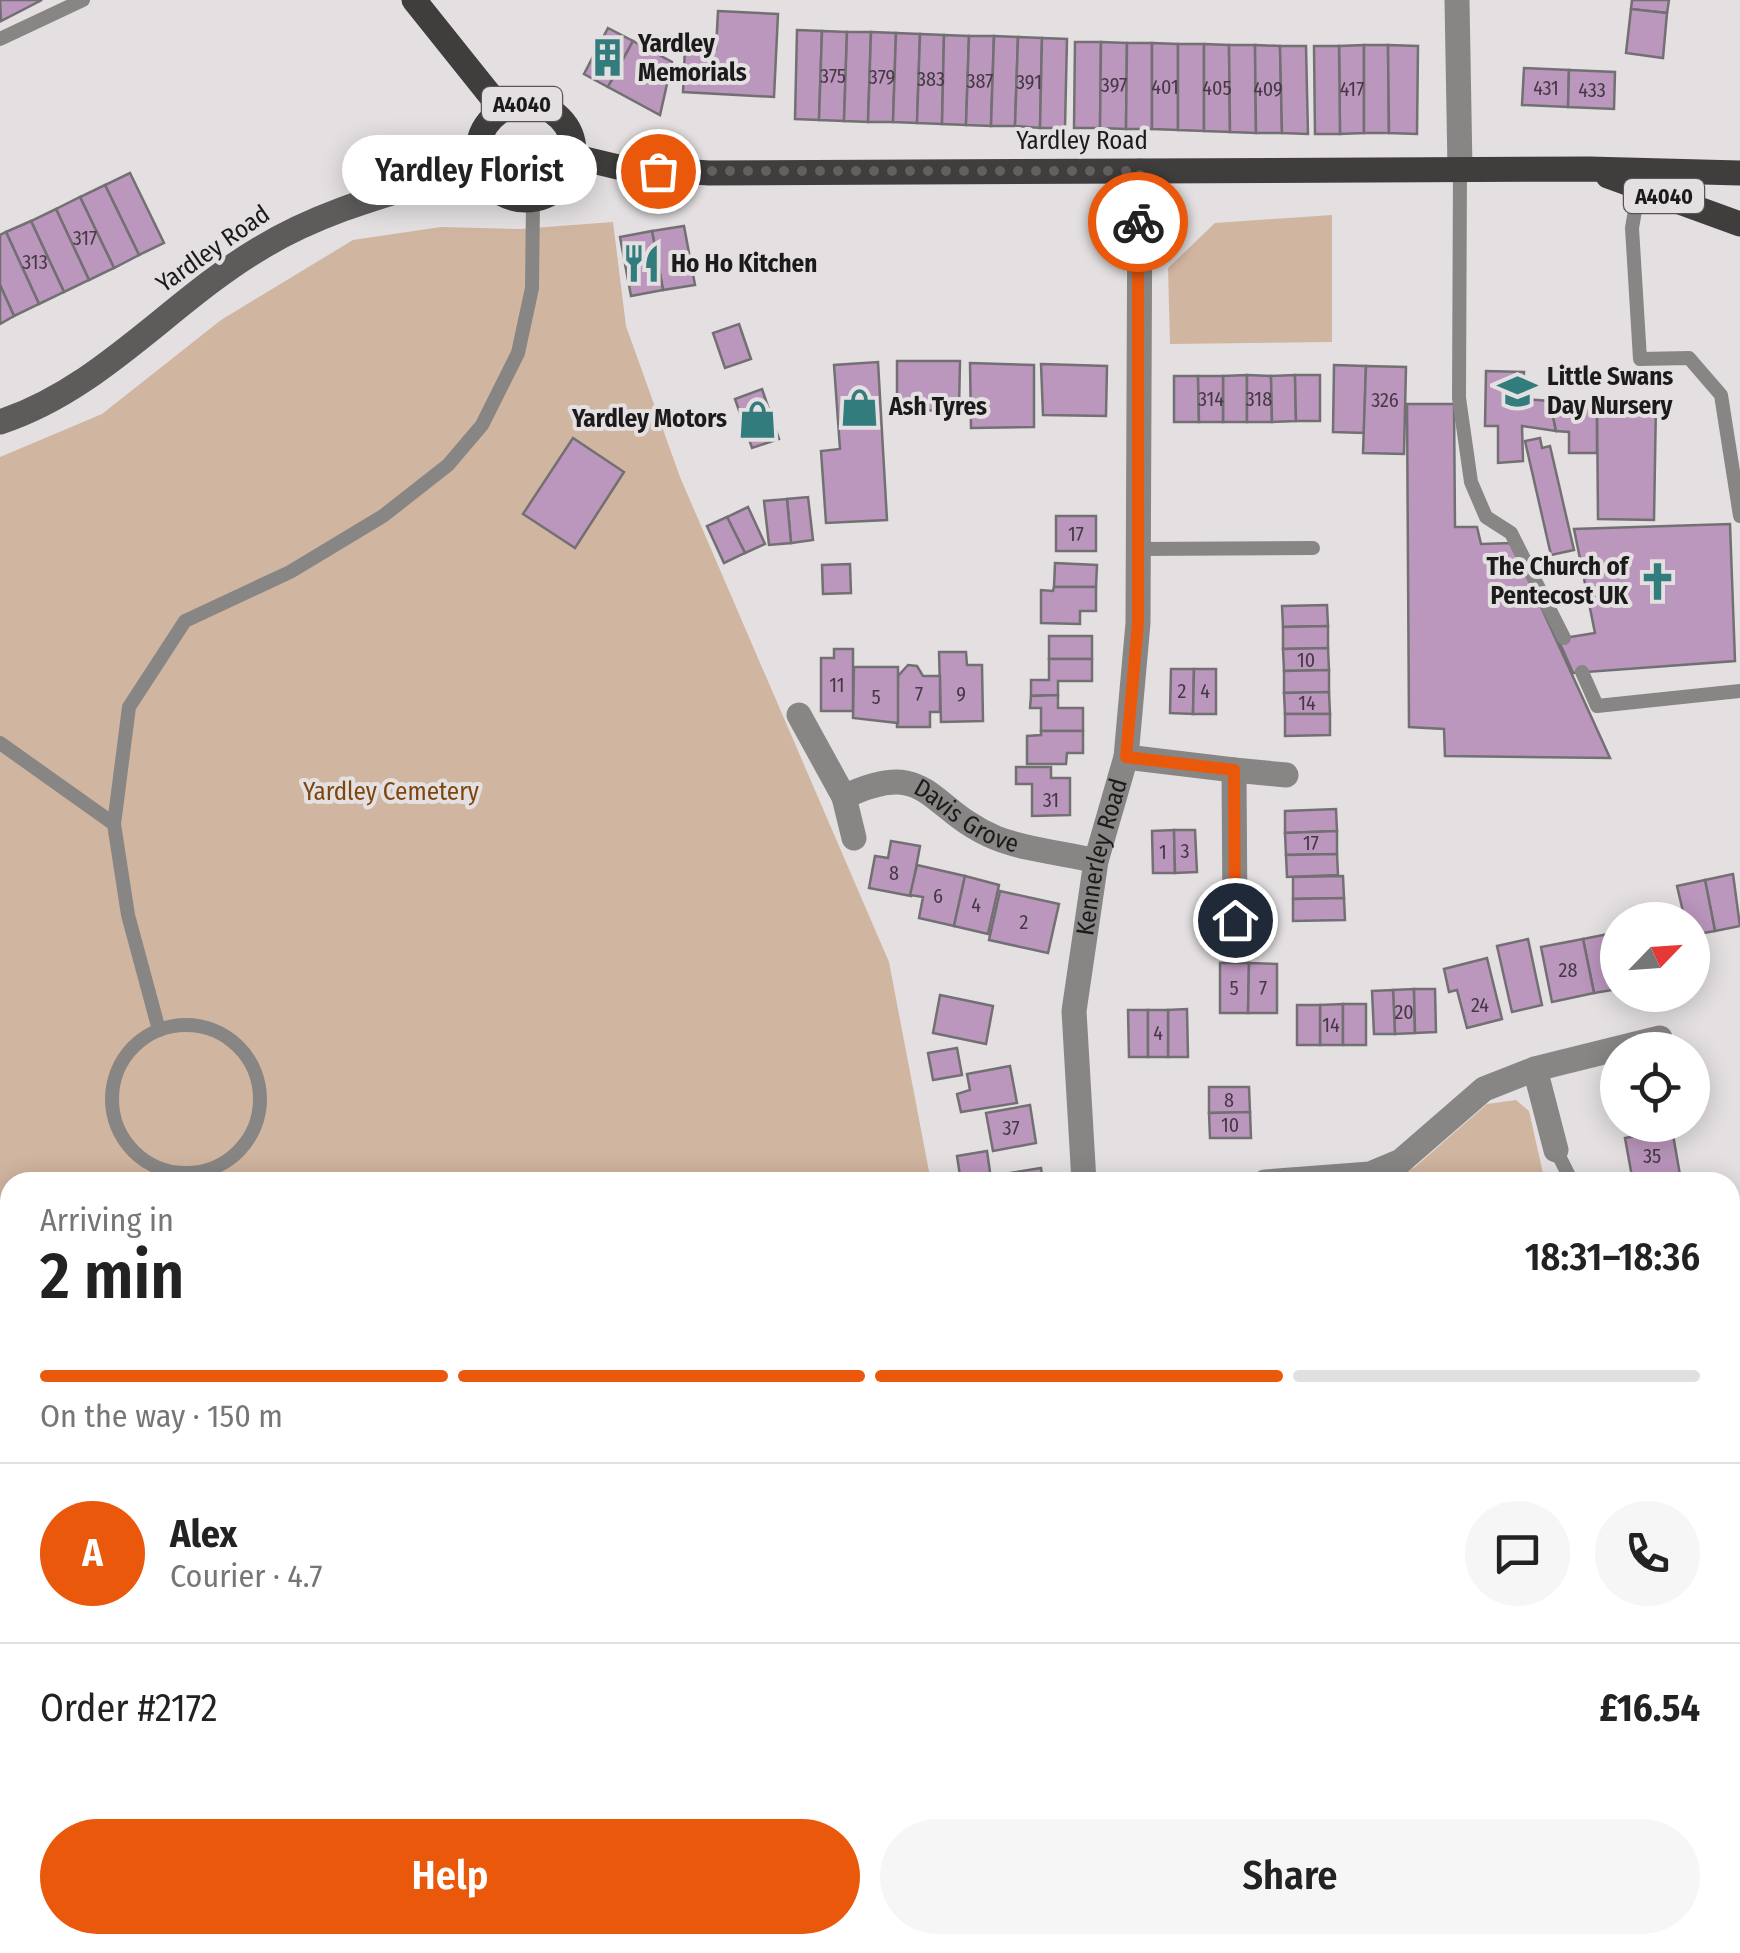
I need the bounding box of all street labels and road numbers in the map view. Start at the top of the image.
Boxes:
road number: A4040 [482,87,562,121]
street label: Yardley Road [1016,126,1148,156]
road number: A4040 [1624,179,1704,213]
street label: Yardley Road [150,199,276,299]
street label: Davis Grove [909,772,1022,860]
street label: Kennerley Road [1070,775,1134,937]

